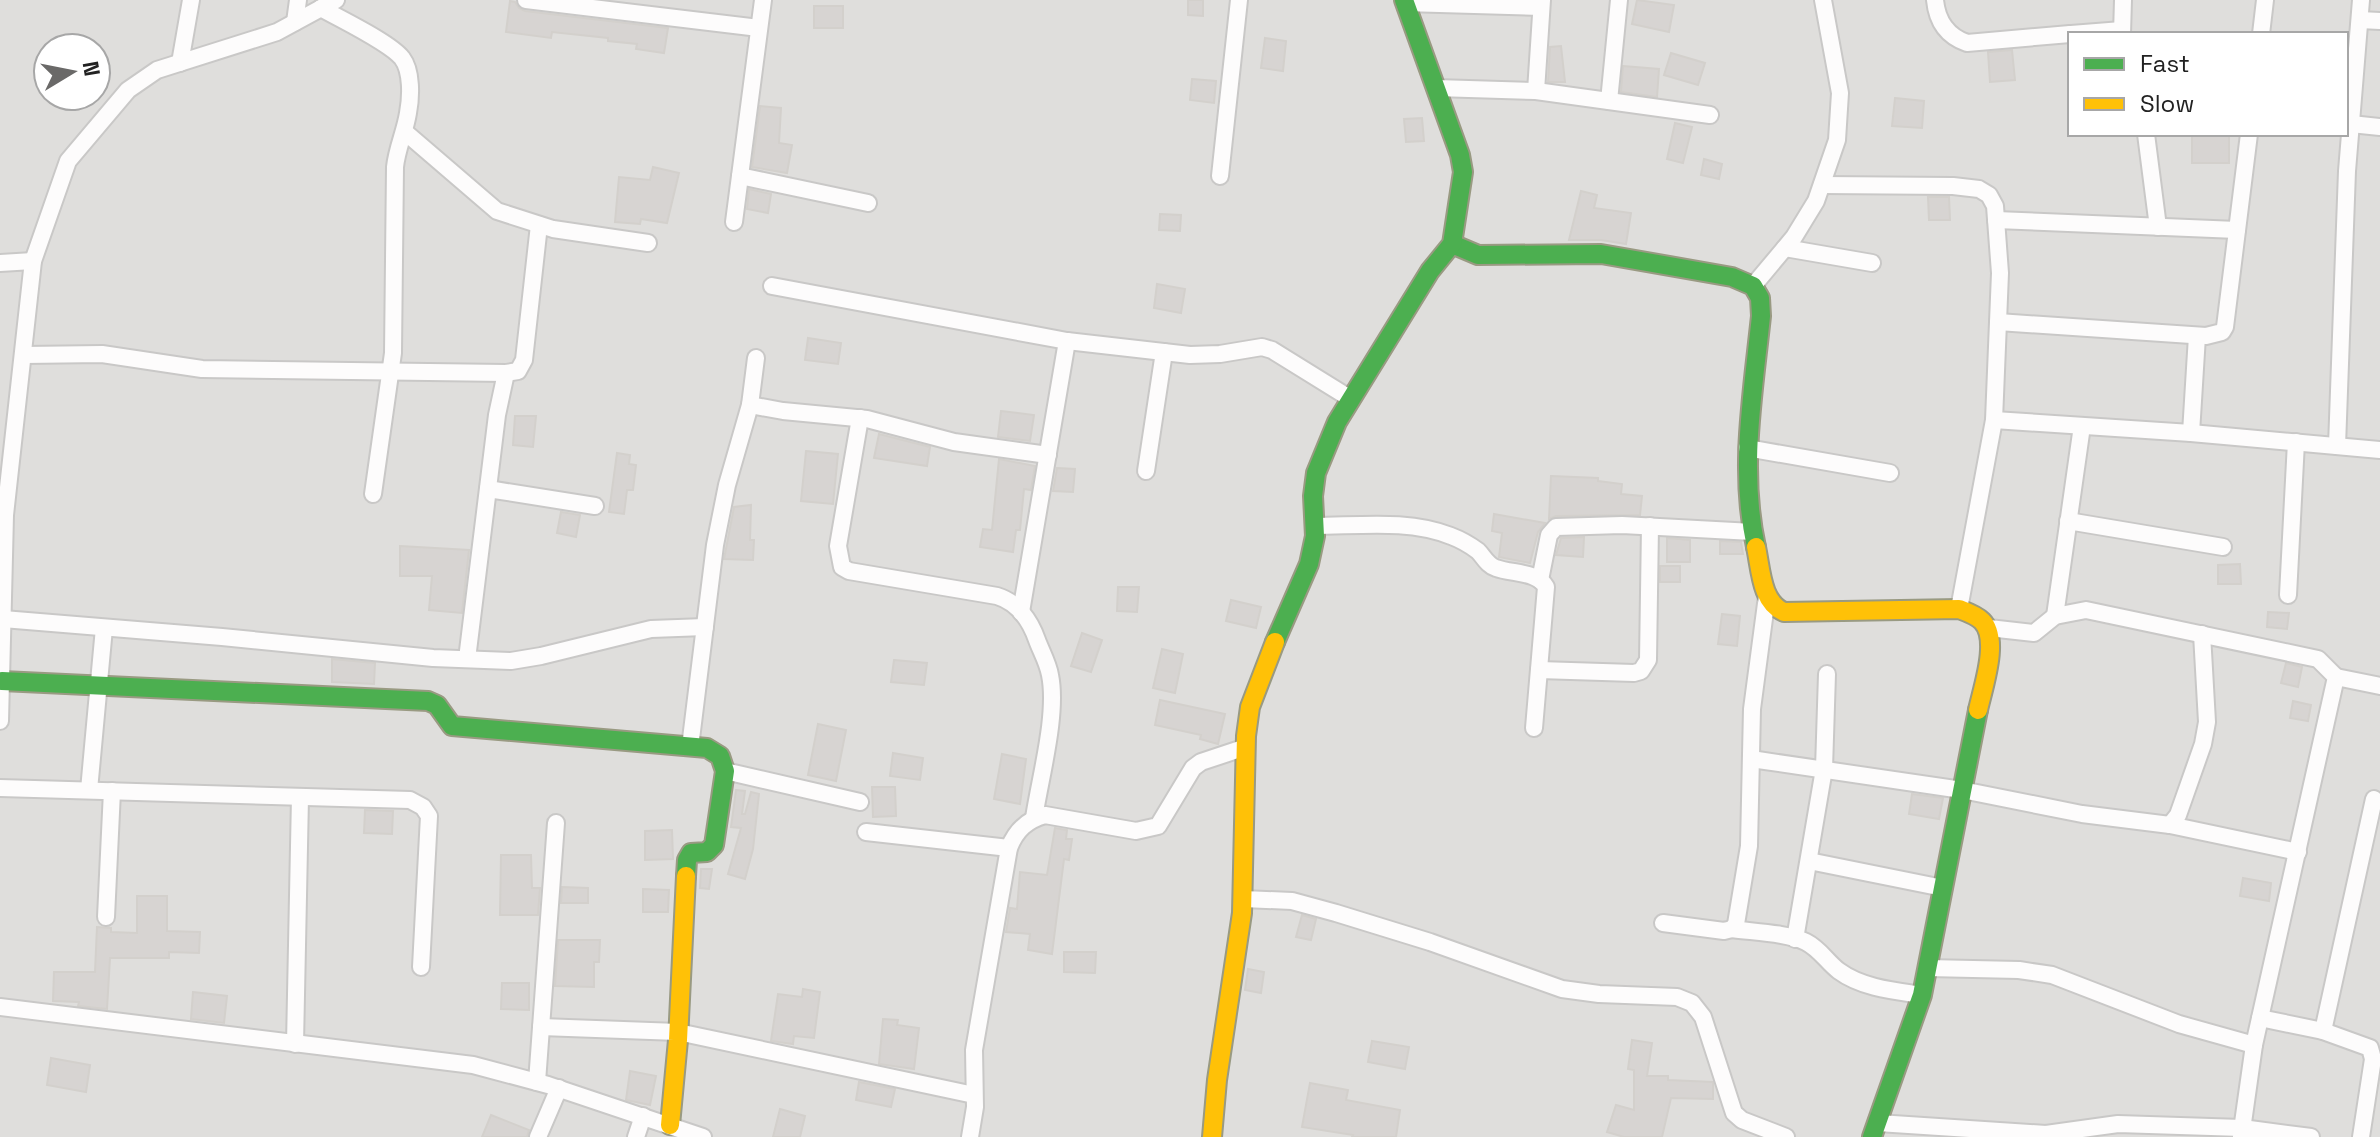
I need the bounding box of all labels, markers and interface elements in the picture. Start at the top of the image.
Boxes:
north arrow [32,32,112,112]
legend [2068,32,2348,136]
text: Fast [2140,48,2190,79]
text: N [77,59,107,78]
text: Slow [2140,88,2194,119]

